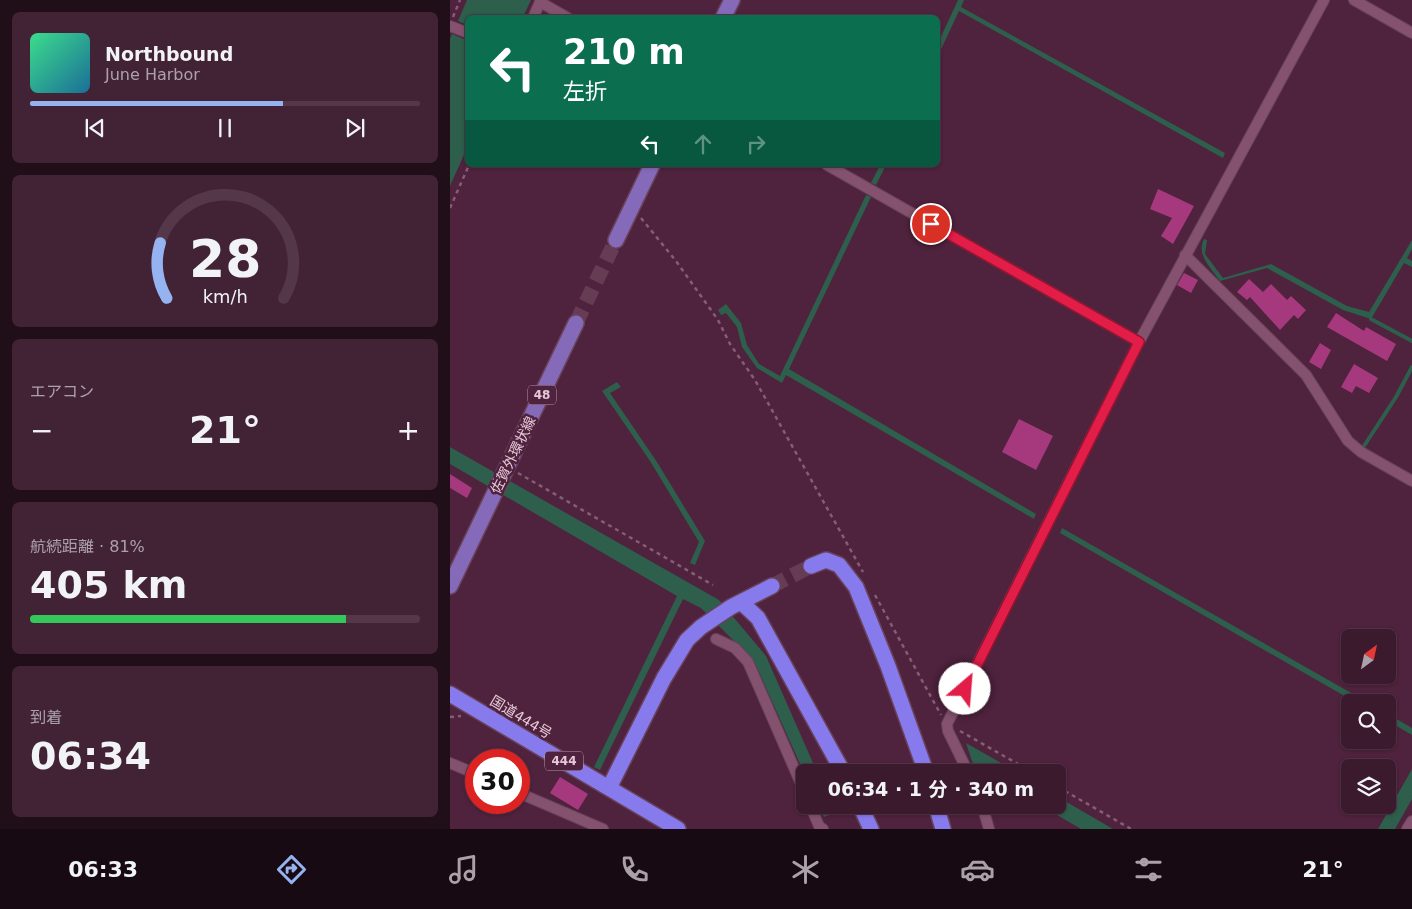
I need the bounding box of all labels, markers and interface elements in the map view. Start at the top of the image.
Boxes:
text: 210 m [563,32,685,72]
icon: left [480,35,545,100]
text: Northbound [105,43,233,65]
text: June Harbor [105,65,200,84]
text: 左折 [563,79,607,104]
icon: previous [81,114,109,142]
icon: pause [211,114,239,142]
icon: next [341,114,369,142]
icon: left [636,130,664,158]
icon: ahead [689,130,717,158]
icon: right [742,130,770,158]
pin [910,203,952,245]
icon: arrive [917,210,945,238]
text: 28 [189,229,261,289]
text: km/h [202,286,248,307]
text: エアコン [30,382,94,401]
road number: 48 [528,386,556,404]
text: 21° [189,408,261,452]
text: − [30,414,53,447]
text: + [397,414,420,447]
street label: 佐賀外環状線 [487,414,539,496]
text: 航続距離 · 81% [30,537,145,556]
text: 405 km [30,563,187,607]
north arrow [1341,629,1396,684]
map controls [1341,629,1396,814]
position arrow [938,662,990,714]
street label: 国道444号 [487,692,555,742]
button: search [1341,694,1396,749]
text: 到着 [30,708,62,727]
text: 06:34 [30,734,151,778]
speed limit sign: 30 [465,749,530,814]
road number: 444 [545,751,583,770]
button: layers [1341,759,1396,814]
text: 06:34 · 1 分 · 340 m [828,778,1034,800]
icon: directions [274,852,309,887]
icon: music [446,852,481,887]
icon: phone [617,852,652,887]
icon: climate [788,852,823,887]
icon: car [960,852,995,887]
icon: filters [1131,852,1166,887]
text: 06:33 [68,857,138,882]
text: 21° [1302,857,1344,882]

